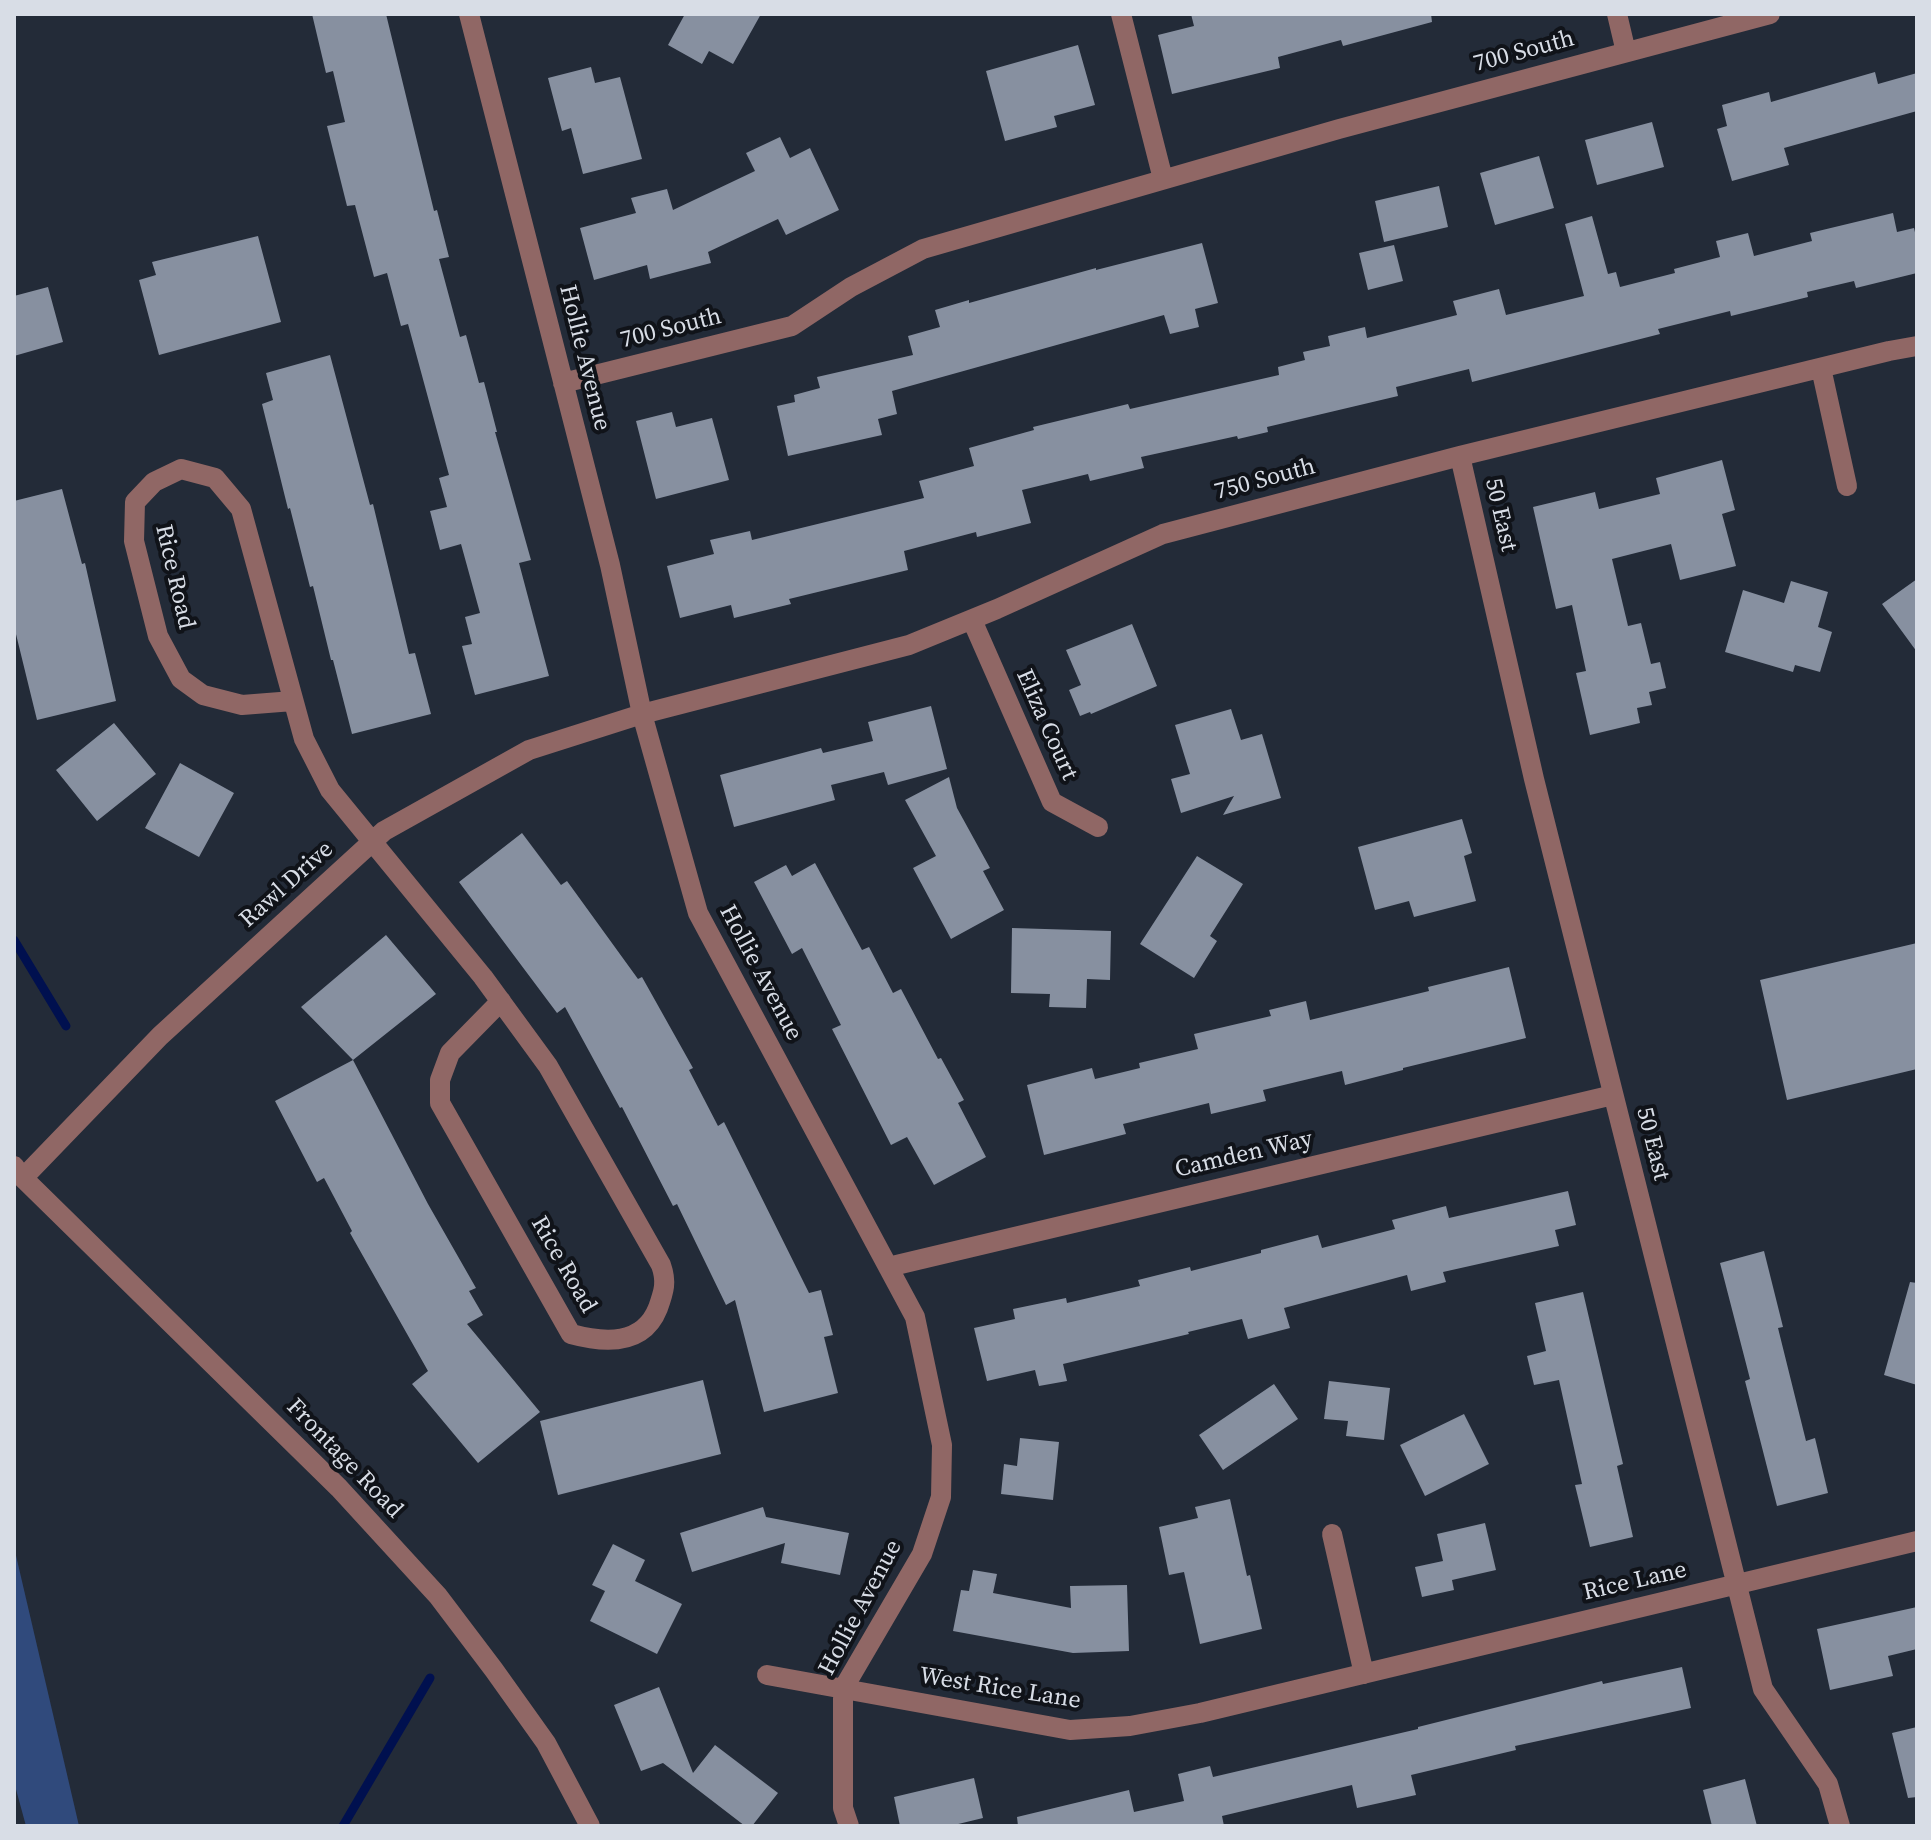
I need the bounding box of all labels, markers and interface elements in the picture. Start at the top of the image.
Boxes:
street label: 700 South [1471,25,1577,79]
street label: Hollie Avenue [552,282,616,434]
street label: 700 South [618,303,724,355]
street label: 750 South [1212,453,1318,507]
street label: 50 East [1478,475,1522,555]
street label: Rice Road [148,522,200,632]
street label: Eliza Court [1009,665,1083,785]
street label: Rawl Drive [234,836,340,934]
street label: Hollie Avenue [712,900,808,1046]
street label: 50 East [1629,1104,1675,1184]
street label: Camden Way [1172,1125,1316,1185]
street label: Rice Road [524,1212,602,1318]
street label: Frontage Road [280,1393,408,1525]
street label: Hollie Avenue [813,1535,909,1681]
street label: Rice Lane [1580,1556,1690,1608]
street label: West Rice Lane [917,1662,1083,1716]

